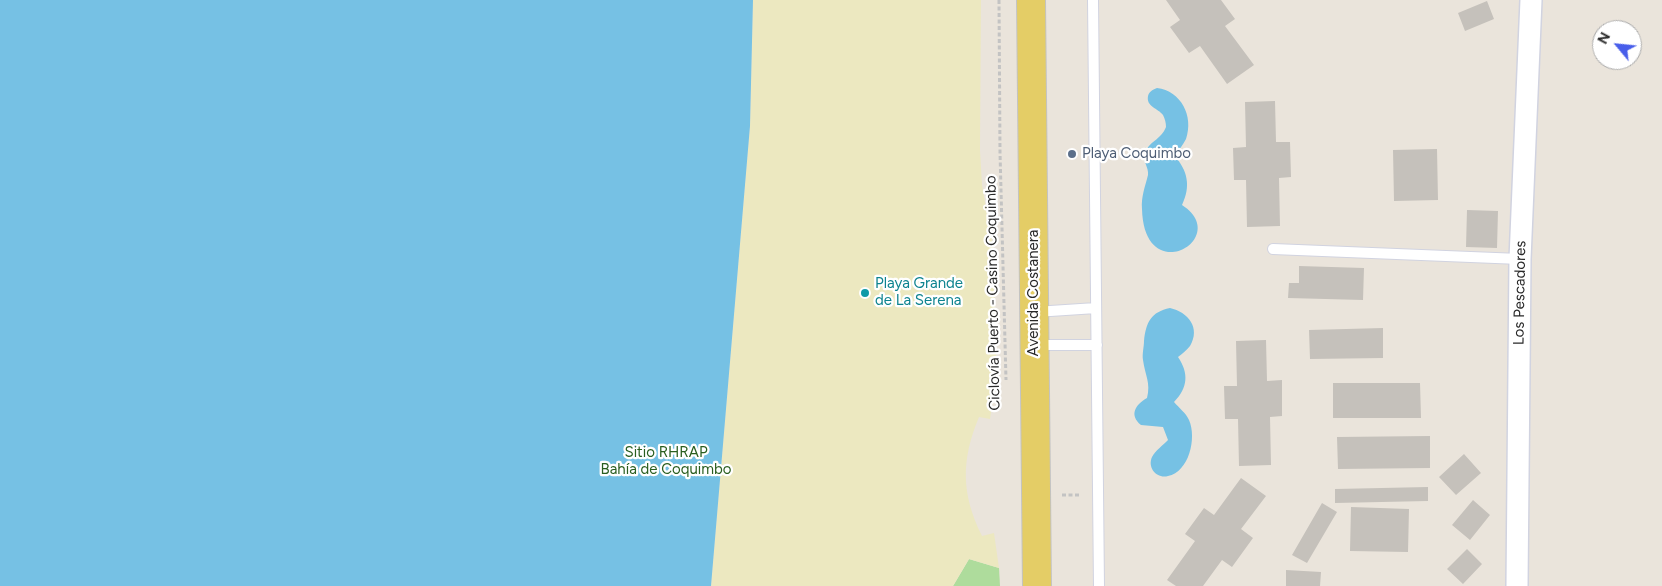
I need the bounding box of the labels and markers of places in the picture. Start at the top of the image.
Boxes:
place label: Playa Coquimbo [1082,145,1191,163]
marker: Playa Coquimbo [1066,148,1078,160]
place label: Playa Grande de La Serena [875,275,963,310]
marker: Playa Grande de La Serena [859,287,871,299]

